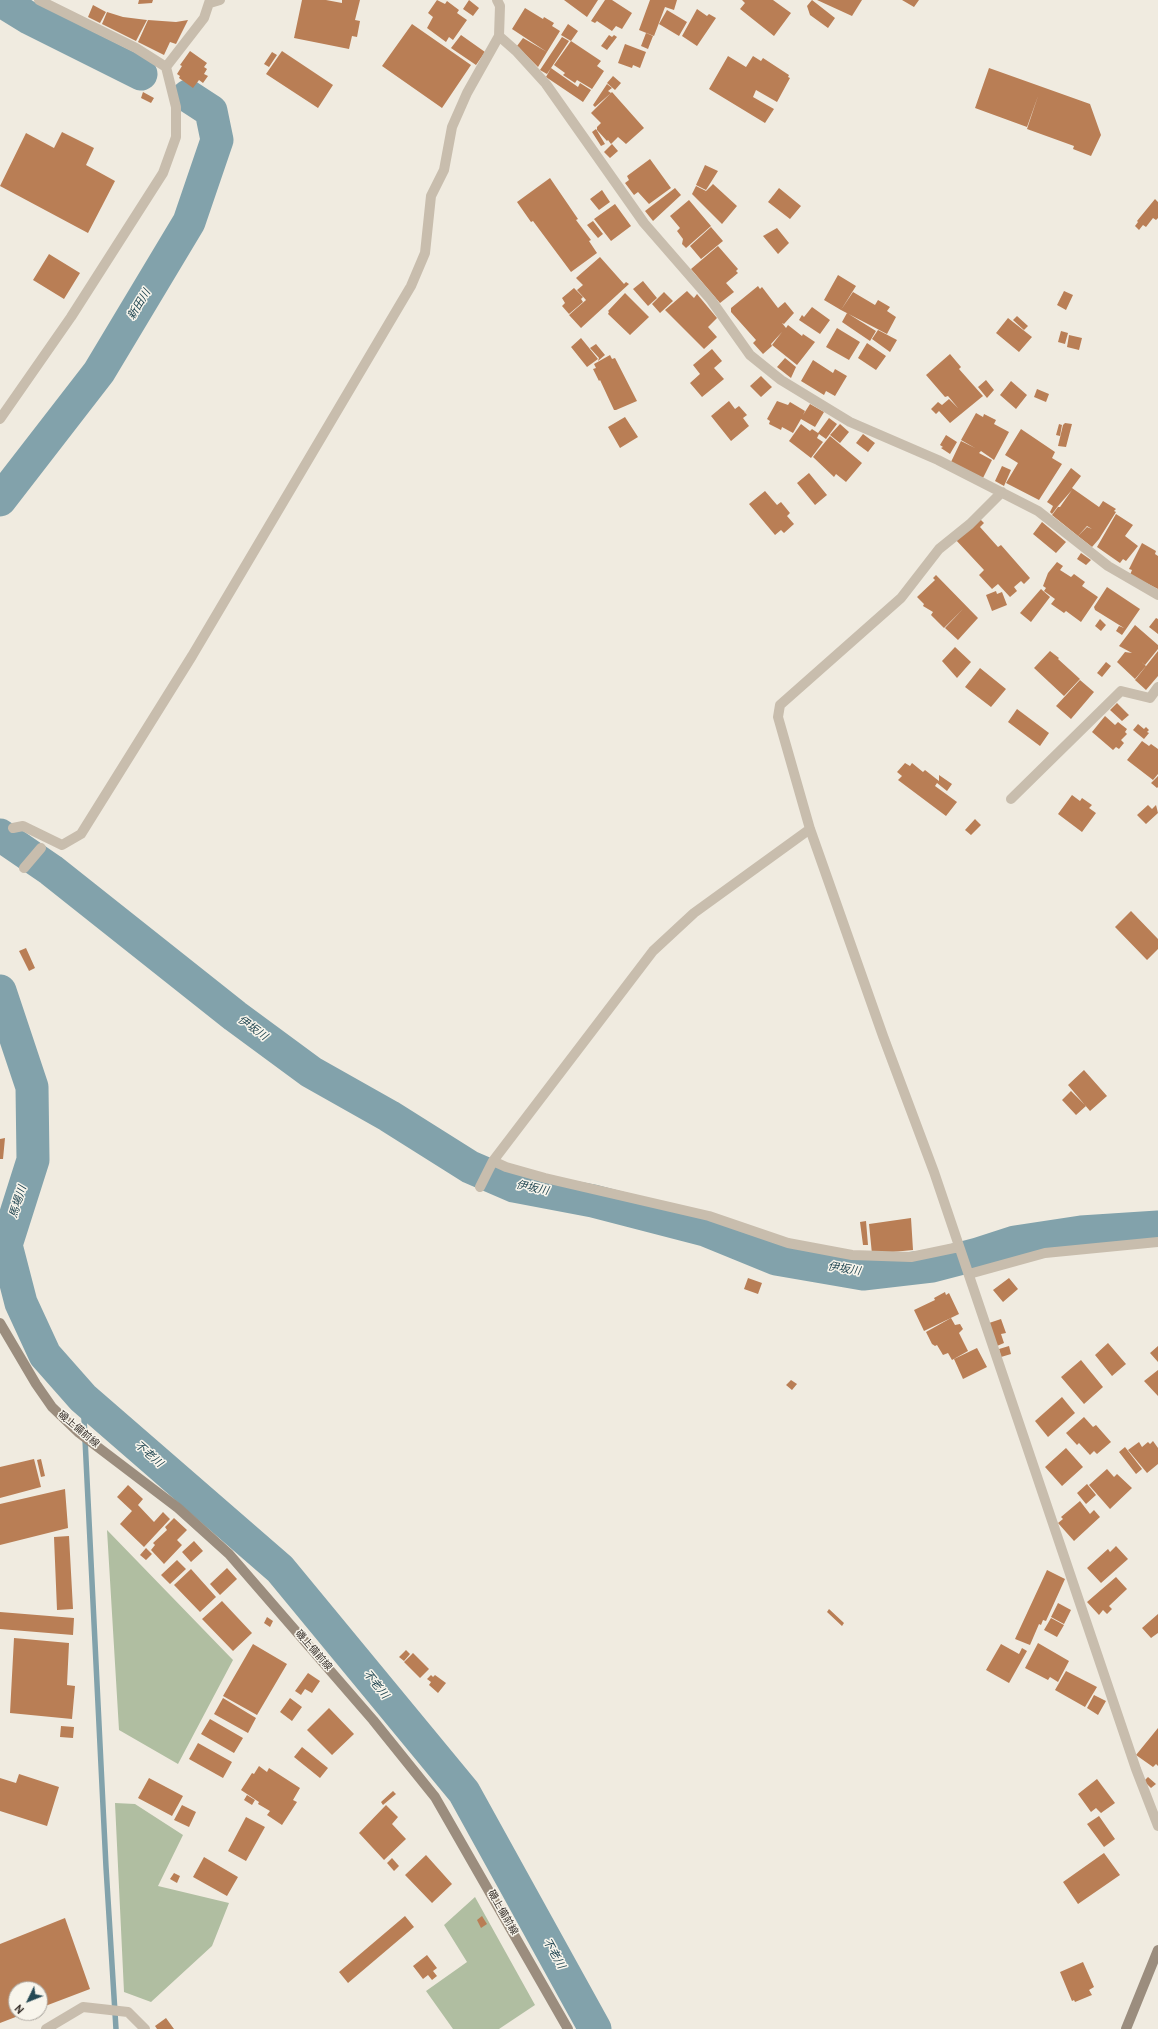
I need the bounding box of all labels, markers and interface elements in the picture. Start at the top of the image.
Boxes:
water label: 新田川 [126,287,154,323]
water label: 伊坂川 [235,1014,269,1044]
water label: 伊坂川 [514,1179,550,1199]
water label: 馬場川 [8,1184,30,1220]
water label: 伊坂川 [827,1261,861,1279]
street label: 磯上備前線 [55,1409,101,1451]
water label: 不老川 [131,1439,165,1471]
street label: 磯上備前線 [292,1628,334,1674]
water label: 不老川 [359,1668,391,1702]
street label: 磯上備前線 [484,1888,520,1938]
water label: 不老川 [539,1936,567,1972]
north arrow [8,1981,48,2021]
text: N [12,2001,28,2016]

